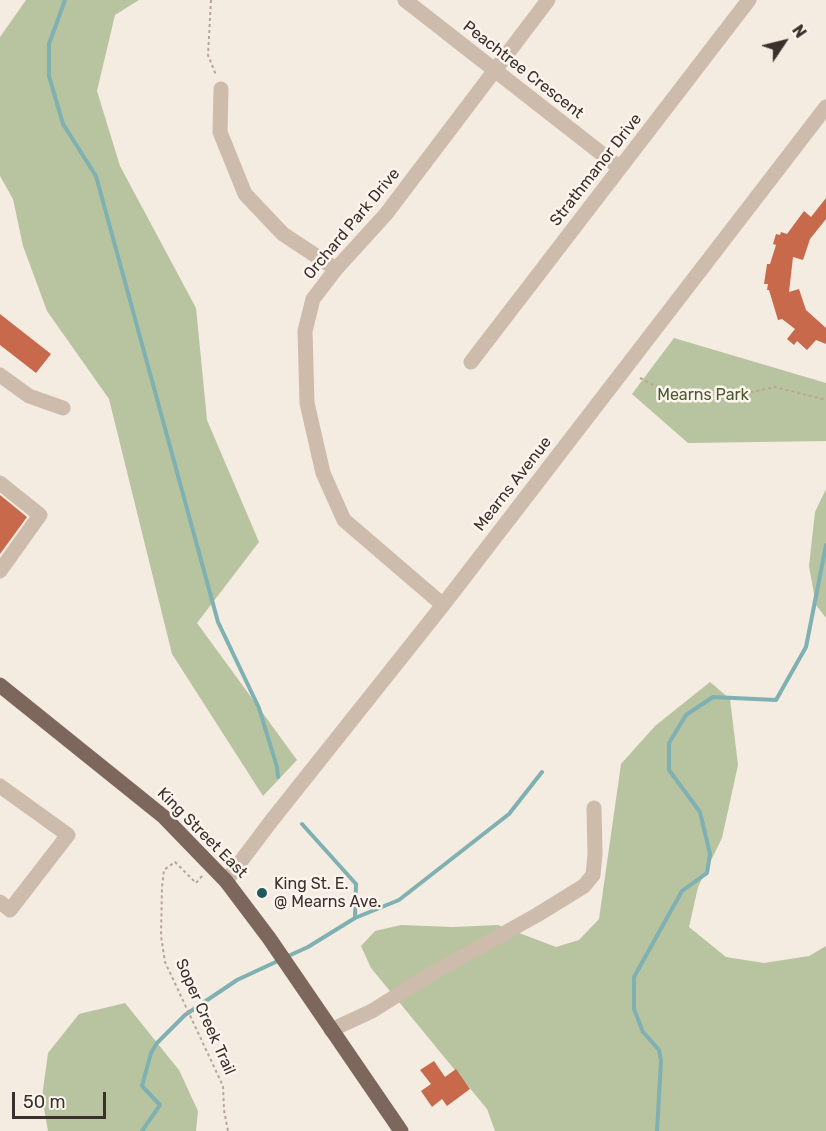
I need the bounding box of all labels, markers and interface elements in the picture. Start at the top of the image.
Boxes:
north arrow [754,12,814,72]
street label: Peachtree Crescent [459,17,587,123]
text: N [788,21,810,42]
street label: Strathmanor Drive [546,110,646,230]
street label: Orchard Park Drive [300,165,404,283]
park label: Mearns Park [657,385,749,405]
street label: Mearns Avenue [470,433,556,535]
street label: King Street East [153,784,251,882]
place label: King St. E. @ Mearns Ave. [274,874,381,912]
marker: King St. E. @ Mearns Ave. [255,886,269,900]
street label: Soper Creek Trail [171,956,239,1078]
scale bar [15,1080,110,1118]
text: 50 m [23,1091,66,1113]

